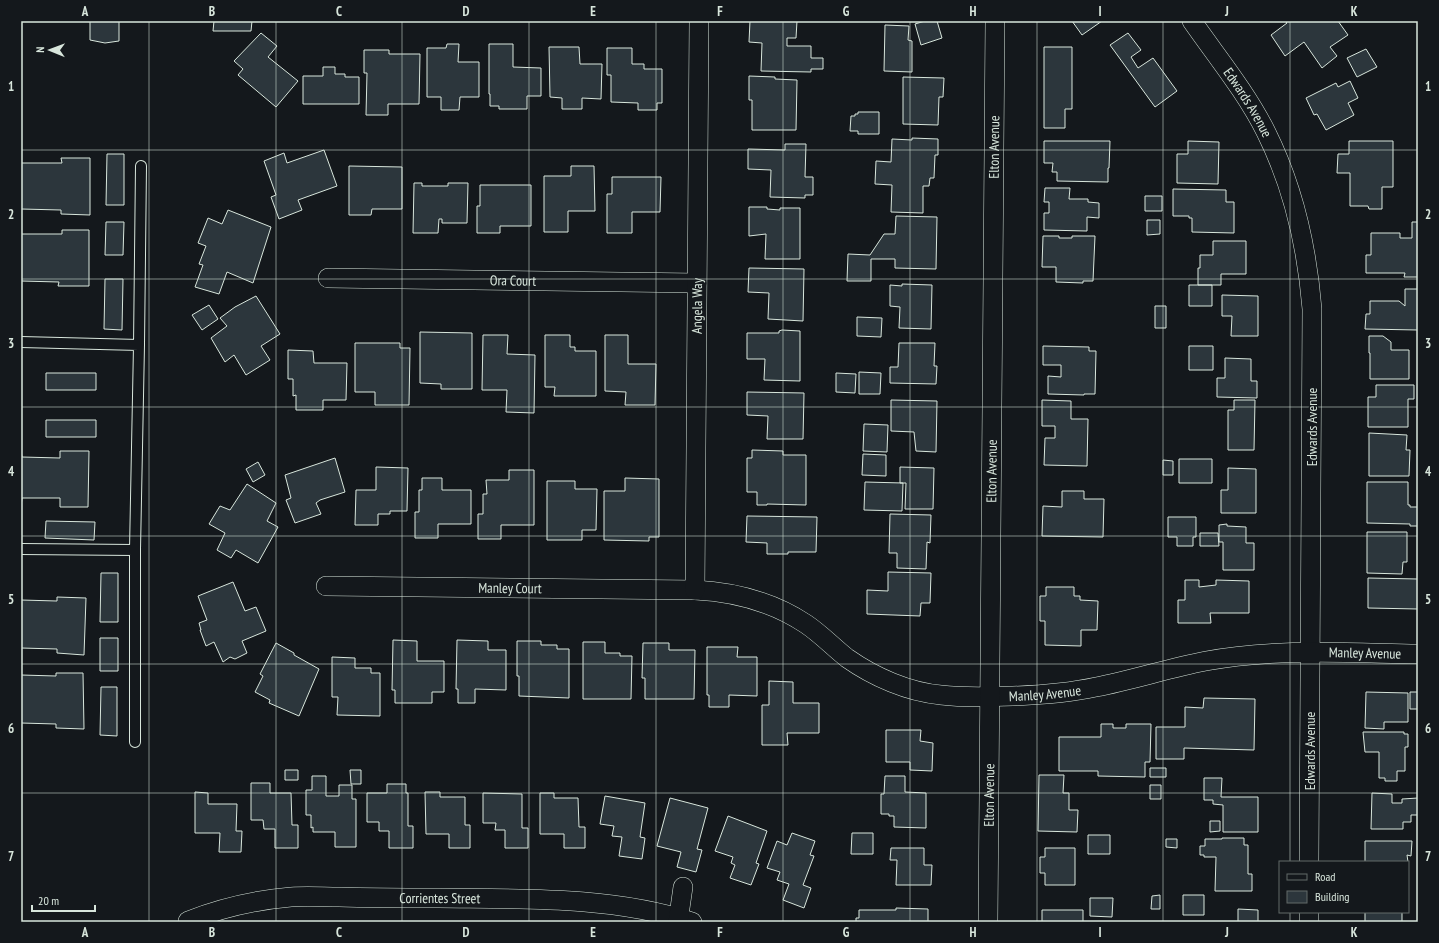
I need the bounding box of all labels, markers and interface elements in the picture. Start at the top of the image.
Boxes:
text: A [81,3,89,20]
text: B [209,3,215,20]
text: C [336,3,342,20]
text: D [463,3,470,20]
text: E [590,3,596,20]
text: F [717,3,723,20]
text: G [843,3,850,20]
text: H [970,3,977,20]
text: I [1098,3,1102,20]
text: J [1224,3,1229,20]
text: K [1351,3,1358,20]
north arrow [30,30,70,70]
text: N [33,47,47,53]
street label: Edwards Avenue [1220,64,1276,140]
text: 1 [8,78,14,95]
text: 1 [1425,78,1431,95]
street label: Elton Avenue [985,115,1003,179]
text: 2 [8,206,14,223]
text: 2 [1425,206,1431,223]
street label: Ora Court [490,271,536,290]
street label: Angela Way [688,277,706,334]
text: 3 [8,335,14,352]
text: 3 [1425,335,1431,352]
street label: Edwards Avenue [1303,388,1321,466]
street label: Elton Avenue [982,439,1001,503]
text: 4 [8,463,15,480]
text: 4 [1425,463,1432,480]
street label: Manley Court [478,579,542,597]
text: 5 [8,591,14,608]
text: 5 [1425,591,1431,608]
street label: Manley Avenue [1329,643,1402,663]
street label: Manley Avenue [1008,681,1082,705]
street label: Edwards Avenue [1301,712,1319,790]
text: 6 [8,720,14,737]
text: 6 [1425,720,1431,737]
street label: Elton Avenue [980,763,998,827]
text: 7 [8,848,14,865]
text: 7 [1425,848,1431,865]
legend [1279,861,1409,913]
text: Road [1315,869,1335,884]
scale bar [32,887,95,913]
street label: Corrientes Street [399,889,481,907]
text: Building [1315,889,1350,904]
text: 20 m [38,893,59,908]
text: A [81,924,89,941]
text: B [209,924,215,941]
text: C [336,924,342,941]
text: D [463,924,470,941]
text: E [590,924,596,941]
text: F [717,924,723,941]
text: G [843,924,850,941]
text: H [970,924,977,941]
text: I [1098,924,1102,941]
text: J [1224,924,1229,941]
text: K [1351,924,1358,941]

